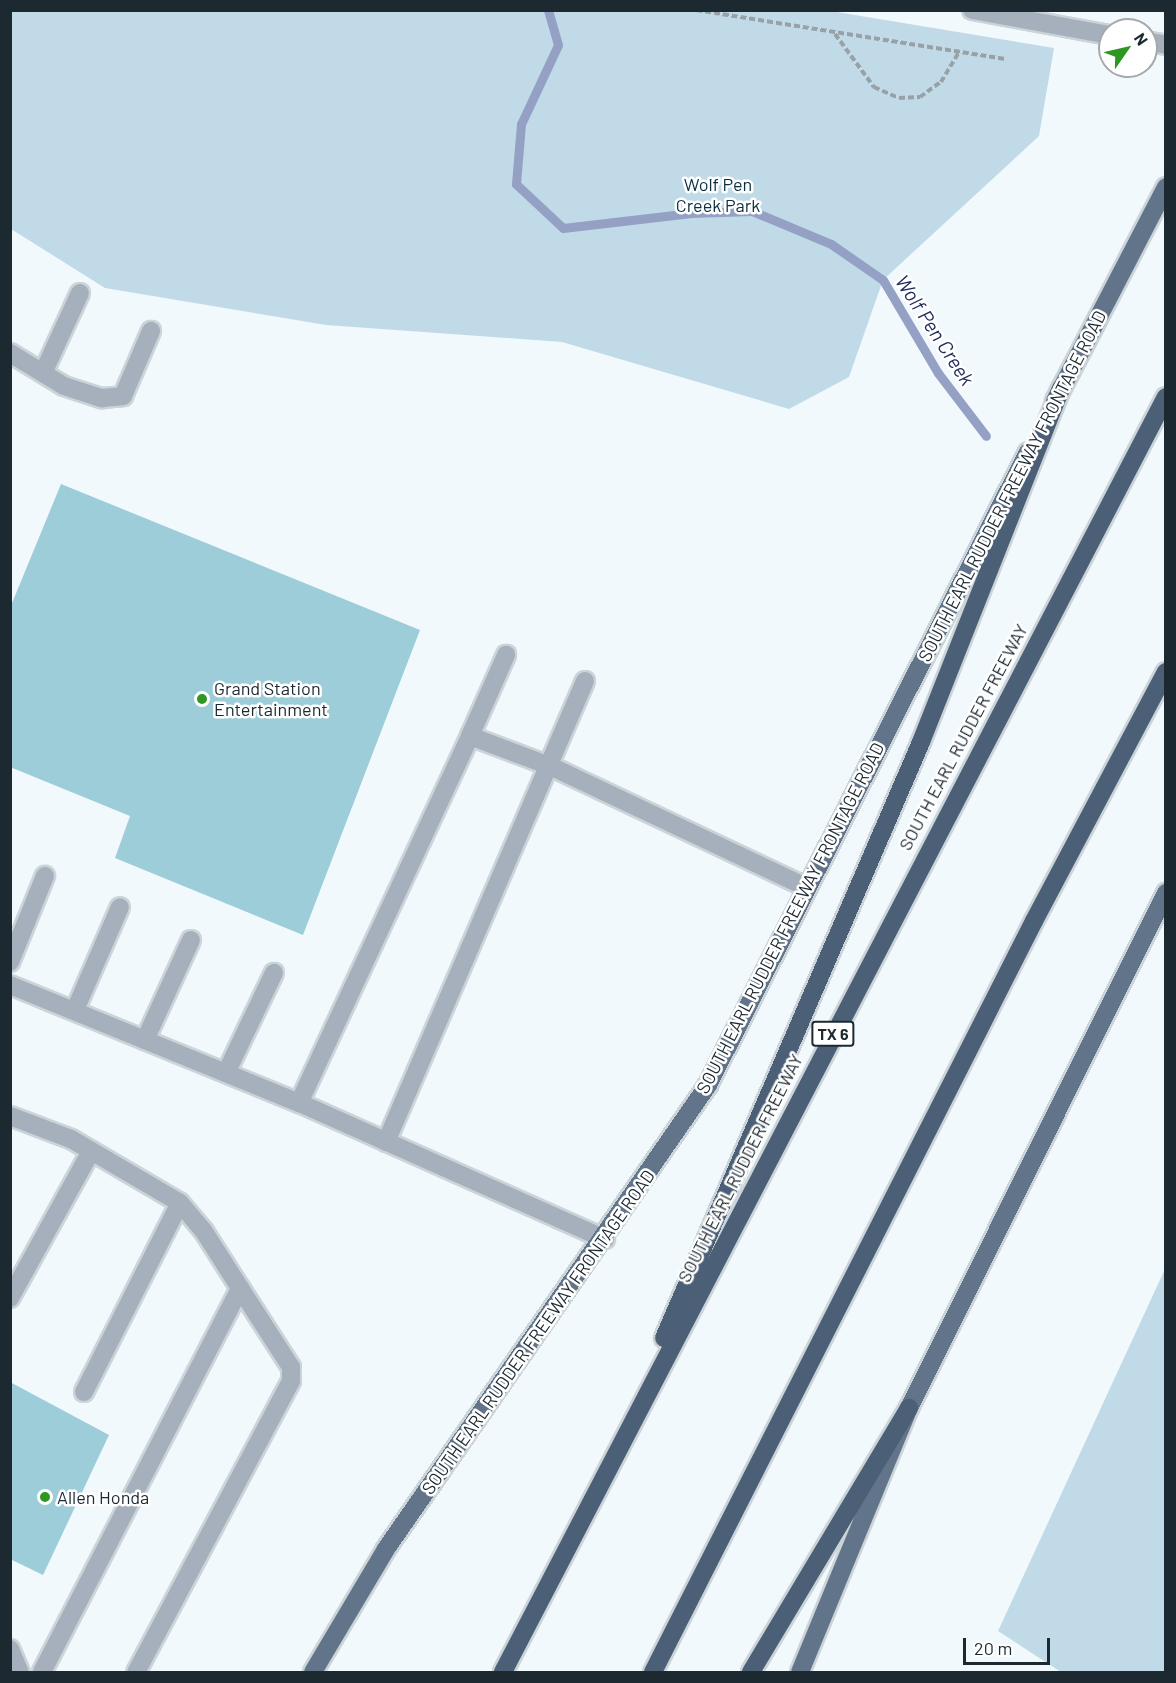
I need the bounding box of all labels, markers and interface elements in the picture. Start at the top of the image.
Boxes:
north arrow [1098,18,1158,78]
text: N [1131,29,1153,48]
park label: Wolf Pen Creek Park [676,174,760,216]
water label: Wolf Pen Creek [890,270,980,390]
street label: SOUTH EARL RUDDER FREEWAY FRONTAGE ROAD [914,307,1110,665]
street label: SOUTH EARL RUDDER FREEWAY [894,620,1032,854]
place label: Grand Station Entertainment [214,678,328,720]
marker: Grand Station Entertainment [195,692,209,706]
street label: SOUTH EARL RUDDER FREEWAY FRONTAGE ROAD [692,739,888,1097]
road number: TX 6 [810,1021,856,1047]
street label: SOUTH EARL RUDDER FREEWAY [673,1050,807,1286]
street label: SOUTH EARL RUDDER FREEWAY FRONTAGE ROAD [417,1166,659,1498]
place label: Allen Honda [57,1486,149,1508]
marker: Allen Honda [38,1490,52,1504]
scale bar [966,1626,1053,1664]
text: 20 m [974,1637,1012,1659]

